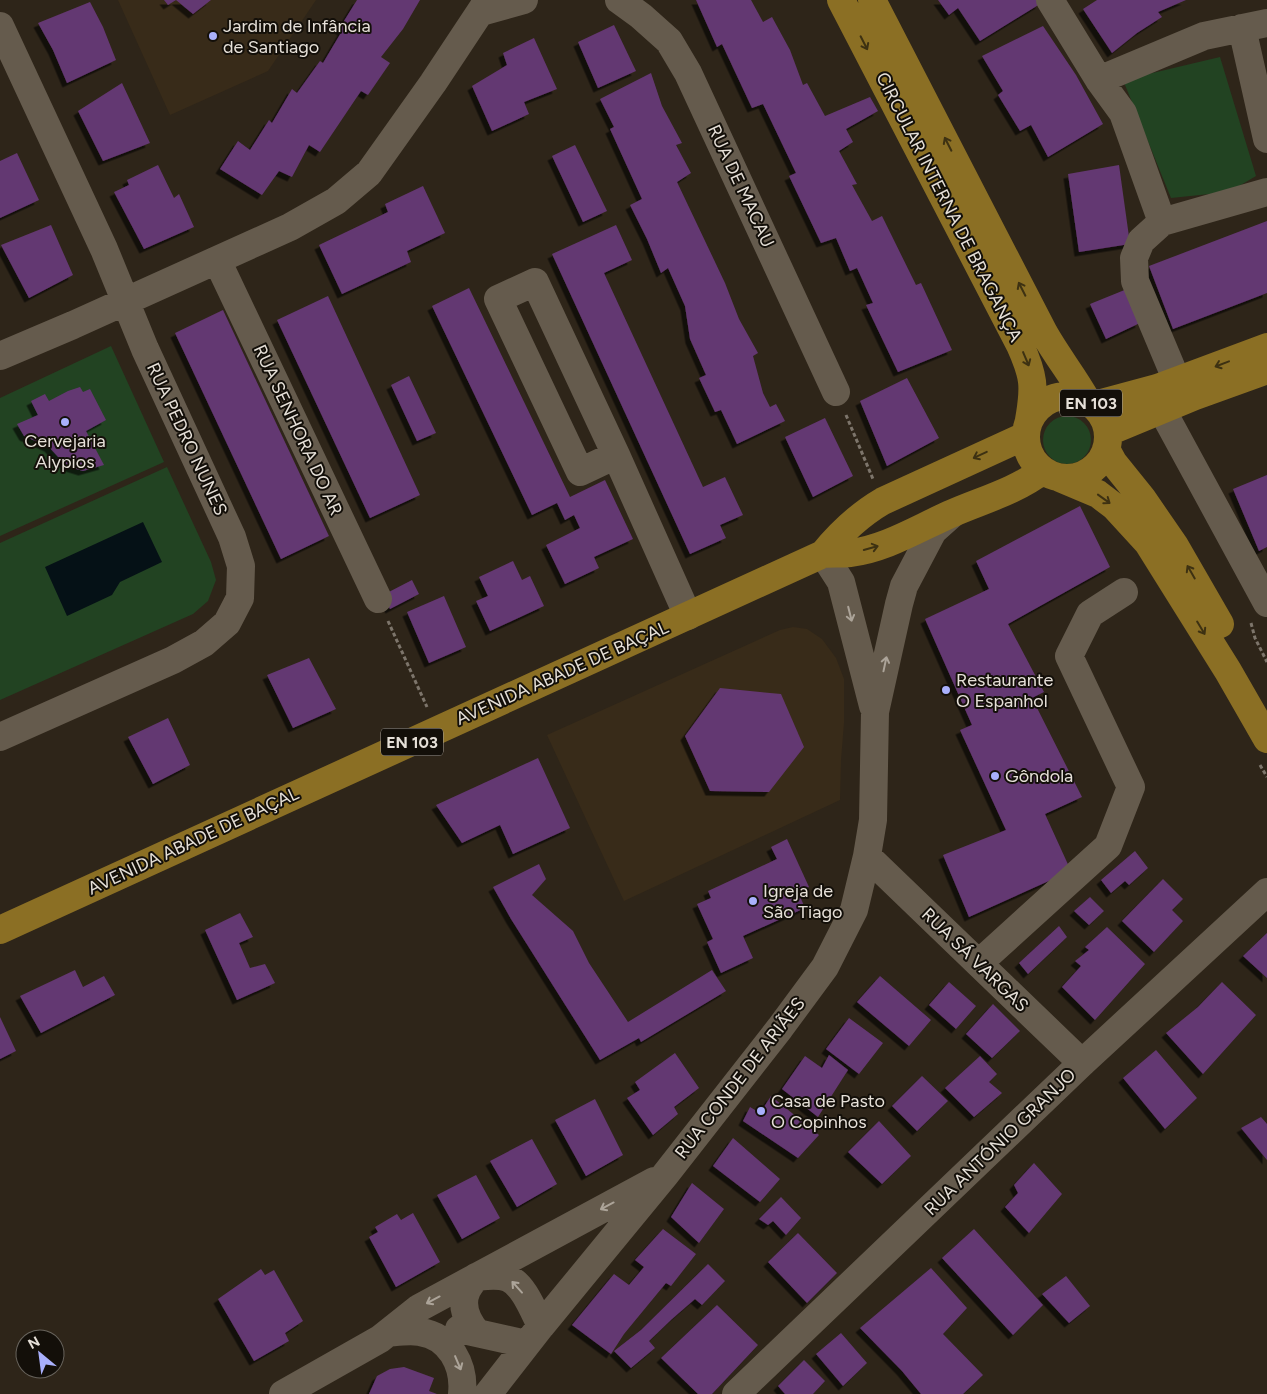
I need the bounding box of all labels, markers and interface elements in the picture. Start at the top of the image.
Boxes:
place label: Jardim de Infância de Santiago [223,15,371,58]
marker: Jardim de Infância de Santiago [207,30,219,42]
one-way arrow [860,35,869,50]
street label: CIRCULAR INTERNA DE BRAGANÇA [871,68,1027,346]
street label: RUA DE MACAU [703,121,779,251]
one-way arrow [943,137,953,152]
one-way arrow [1017,282,1026,297]
street label: RUA SENHORA DO AR [249,341,347,519]
one-way arrow [1022,351,1031,366]
street label: RUA PEDRO NUNES [142,359,232,519]
one-way arrow [1214,360,1230,369]
road number: EN 103 [1060,389,1122,416]
marker: Cervejaria Alypios [59,416,71,428]
place label: Cervejaria Alypios [24,430,106,473]
one-way arrow [973,451,988,461]
one-way arrow [1097,494,1111,504]
one-way arrow [863,542,879,552]
one-way arrow [1185,566,1195,580]
one-way arrow [845,605,855,621]
street label: AVENIDA ABADE DE BAÇAL [452,616,672,730]
one-way arrow [1197,620,1207,634]
one-way arrow [881,657,890,673]
place label: Restaurante O Espanhol [956,669,1054,712]
marker: Restaurante O Espanhol [940,684,952,696]
road number: EN 103 [381,729,443,756]
place label: Gôndola [1005,765,1073,787]
marker: Gôndola [989,770,1001,782]
street label: AVENIDA ABADE DE BAÇAL [84,782,303,900]
place label: Igreja de São Tiago [763,880,842,923]
marker: Igreja de São Tiago [747,895,759,907]
street label: RUA SÁ VARGAS [917,903,1033,1017]
street label: RUA CONDE DE ARIÃES [670,993,810,1163]
street label: RUA ANTÓNIO GRANJO [920,1064,1080,1220]
place label: Casa de Pasto O Copinhos [771,1090,885,1133]
marker: Casa de Pasto O Copinhos [755,1105,767,1117]
one-way arrow [600,1202,615,1211]
one-way arrow [512,1281,524,1294]
one-way arrow [426,1295,441,1305]
north arrow [15,1329,65,1379]
text: N [25,1333,43,1353]
one-way arrow [453,1355,463,1370]

